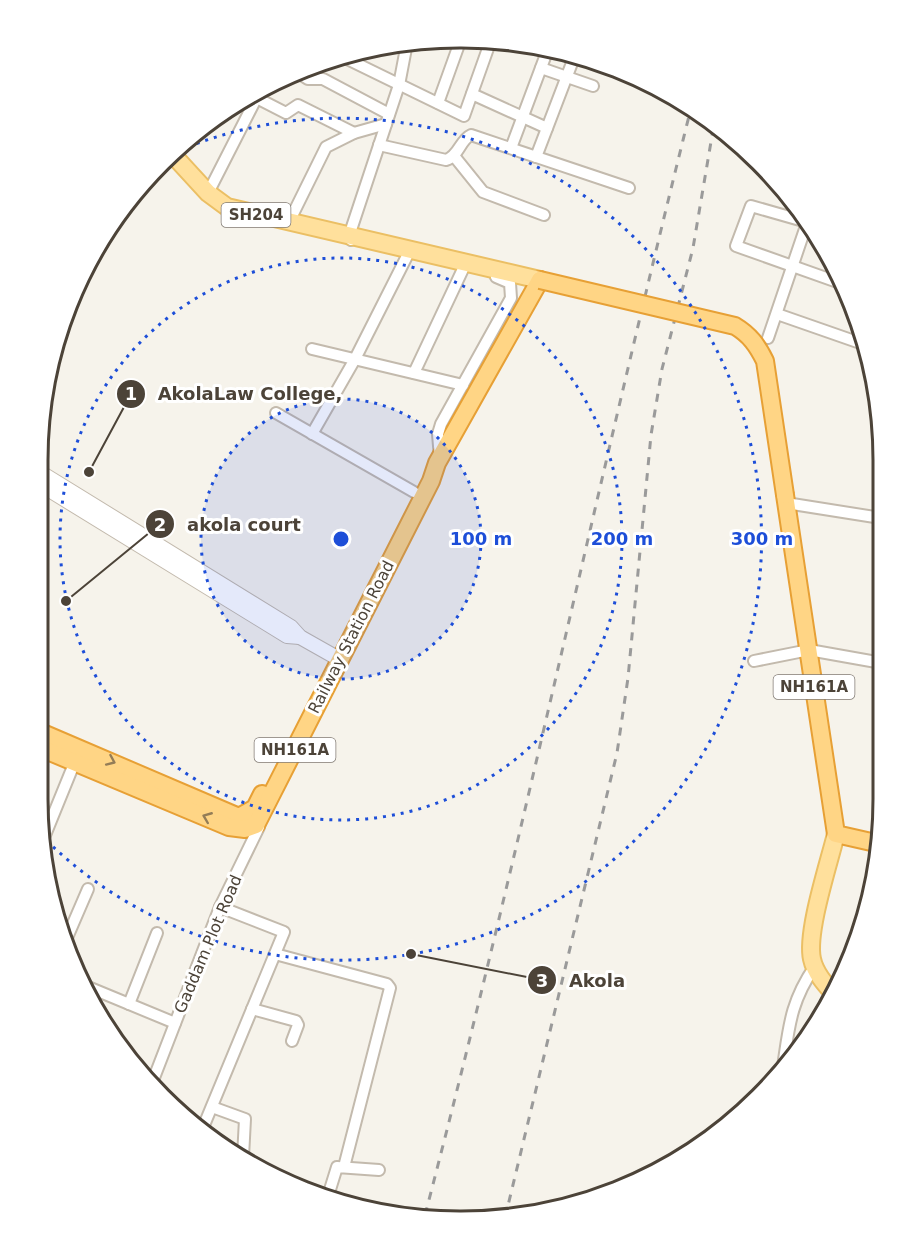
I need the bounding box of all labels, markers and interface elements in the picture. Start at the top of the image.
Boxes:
road number: SH204 [222,203,290,227]
callout: AkolaLaw College, [116,376,354,412]
text: 1 [125,383,137,404]
text: AkolaLaw College, [158,383,342,404]
callout: akola court [145,506,313,542]
text: 2 [154,514,166,535]
text: akola court [187,514,301,535]
text: 100 m [450,528,512,549]
text: 200 m [591,528,653,549]
text: 300 m [731,528,793,549]
centre of rings [331,529,351,549]
street label: Railway Station Road [304,557,398,717]
road number: NH161A [774,675,854,699]
road number: NH161A [254,738,336,762]
one-way arrow [105,754,116,766]
one-way arrow [202,812,213,824]
street label: Gaddam Plot Road [170,872,246,1016]
callout: Akola [527,962,638,998]
text: 3 [536,970,548,991]
text: Akola [569,970,625,991]

